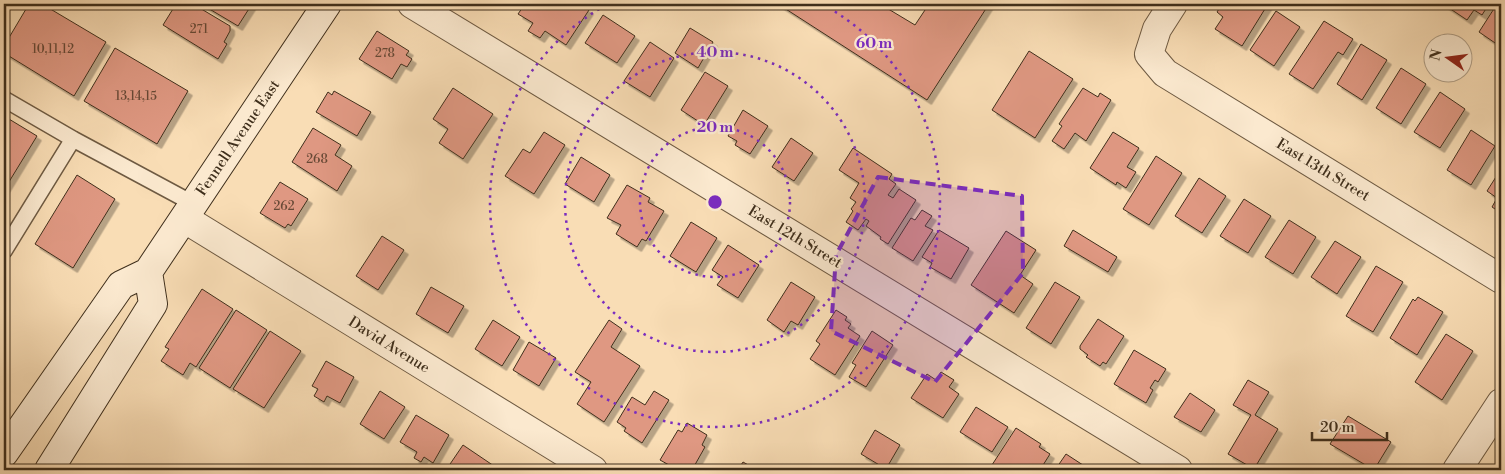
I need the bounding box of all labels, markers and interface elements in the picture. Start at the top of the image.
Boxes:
house number: 271 [190,22,209,37]
north arrow [1422,32,1472,82]
text: 60 m [856,34,893,53]
house number: 10,11,12 [32,42,74,57]
text: 40 m [696,43,734,62]
house number: 278 [375,46,395,61]
text: N [1426,48,1446,63]
street label: Fennell Avenue East [192,76,284,200]
house number: 13,14,15 [115,89,157,104]
text: 20 m [697,118,734,137]
street label: East 13th Street [1273,135,1374,206]
house number: 268 [306,152,328,167]
centre of rings [706,193,724,211]
house number: 262 [274,199,295,214]
street label: East 12th Street [744,201,846,273]
street label: David Avenue [345,312,433,378]
scale bar [1312,409,1388,441]
text: 20 m [1320,418,1355,437]

